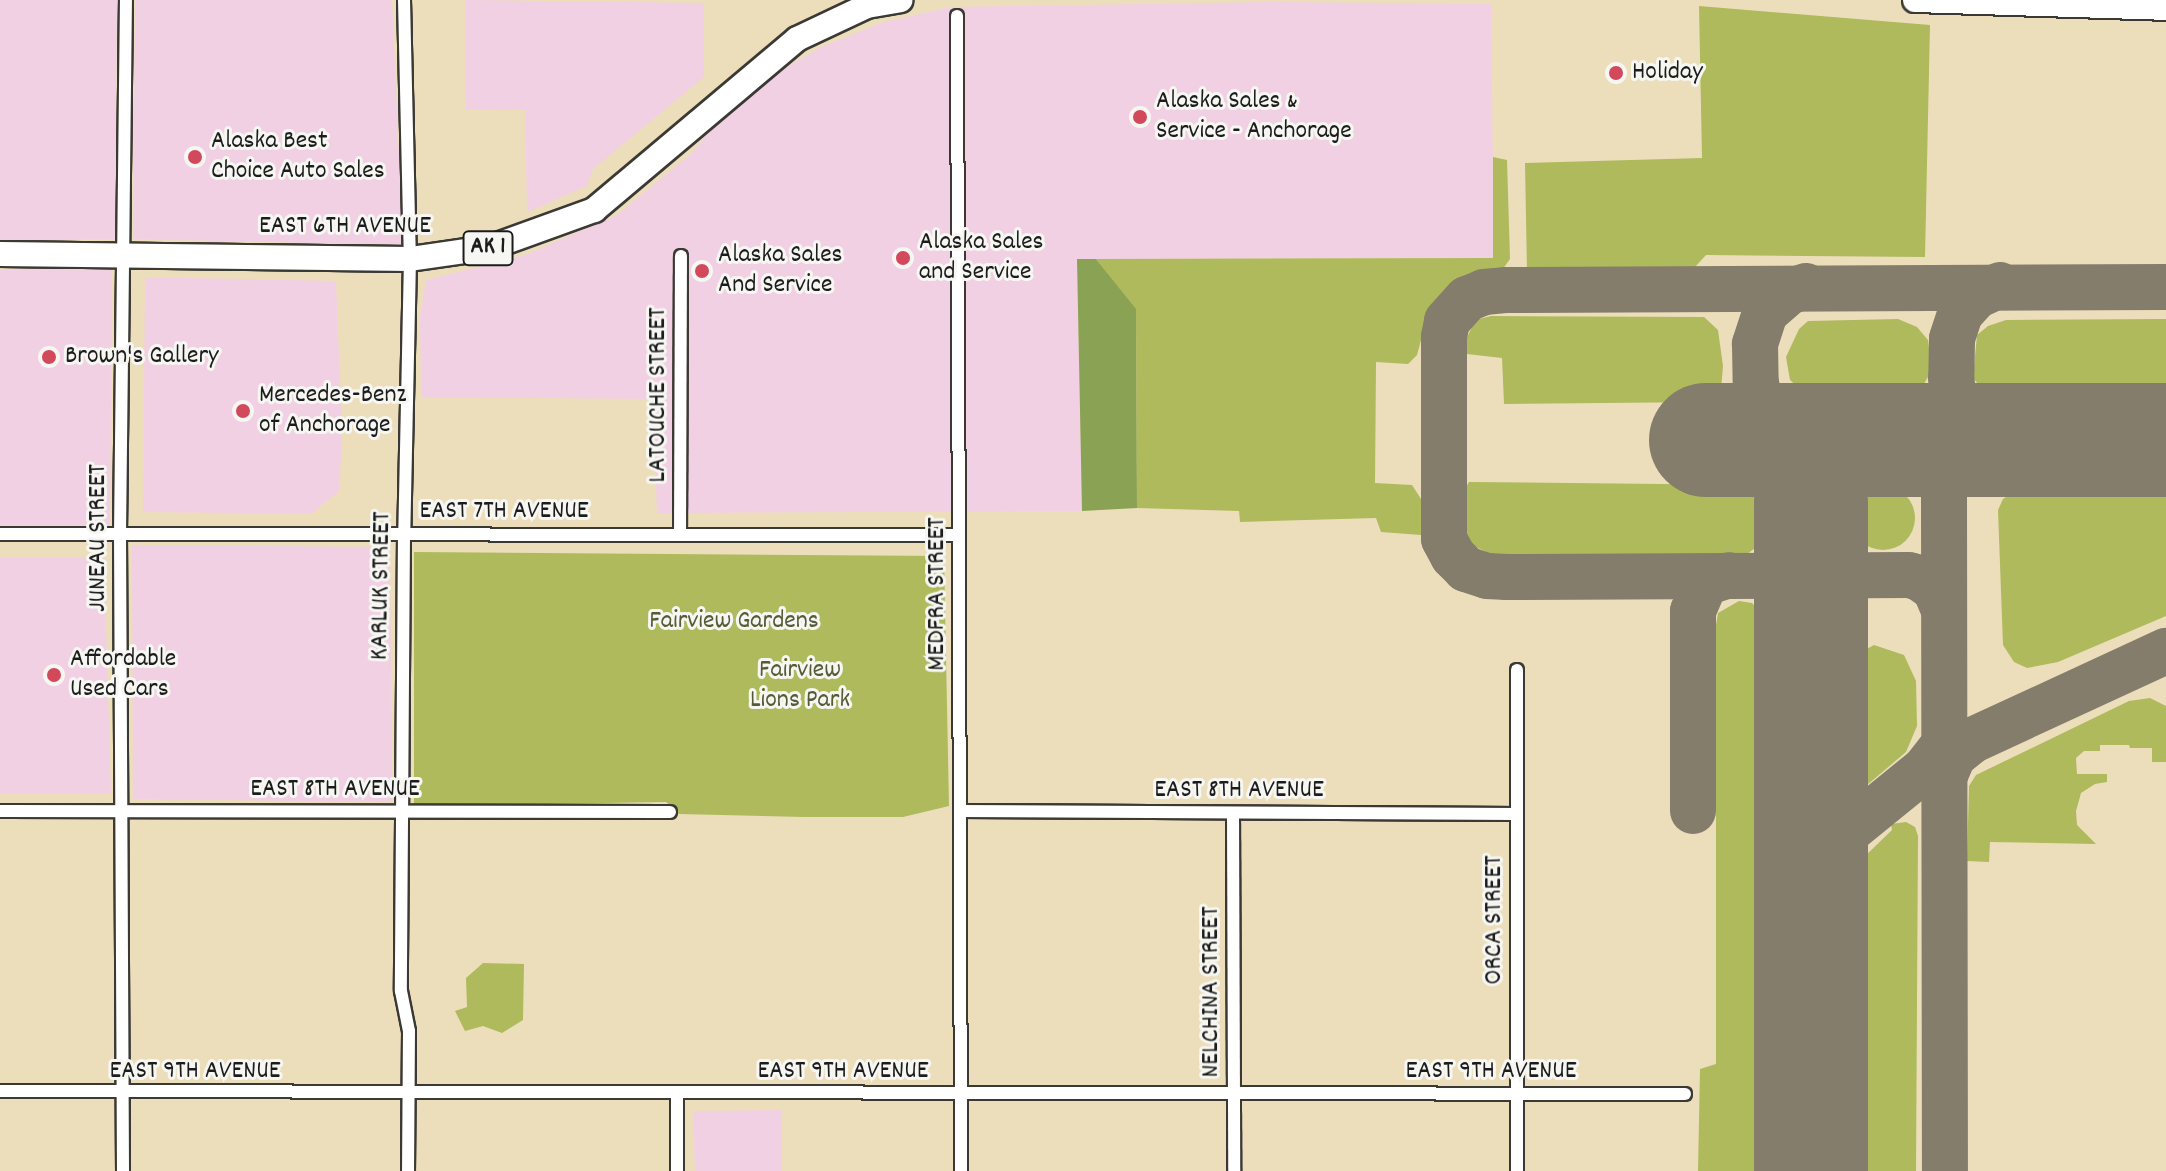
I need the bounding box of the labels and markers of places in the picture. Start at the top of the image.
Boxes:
place label: Holiday [1632,57,1703,89]
marker: Holiday [1607,64,1625,82]
place label: Alaska Sales & Service - Anchorage [1156,86,1352,148]
marker: Alaska Sales & Service - Anchorage [1131,108,1149,126]
place label: Alaska Best Choice Auto Sales [211,126,385,188]
marker: Alaska Best Choice Auto Sales [186,148,204,166]
place label: Alaska Sales and Service [919,227,1044,288]
place label: Alaska Sales And Service [718,240,843,302]
marker: Alaska Sales and Service [894,249,912,267]
marker: Alaska Sales And Service [693,262,711,280]
place label: Brown's Gallery [65,341,219,373]
marker: Brown's Gallery [40,348,58,366]
place label: Mercedes-Benz of Anchorage [259,380,406,442]
marker: Mercedes-Benz of Anchorage [234,402,252,420]
place label: Affordable Used Cars [70,644,176,706]
marker: Affordable Used Cars [45,666,63,684]

